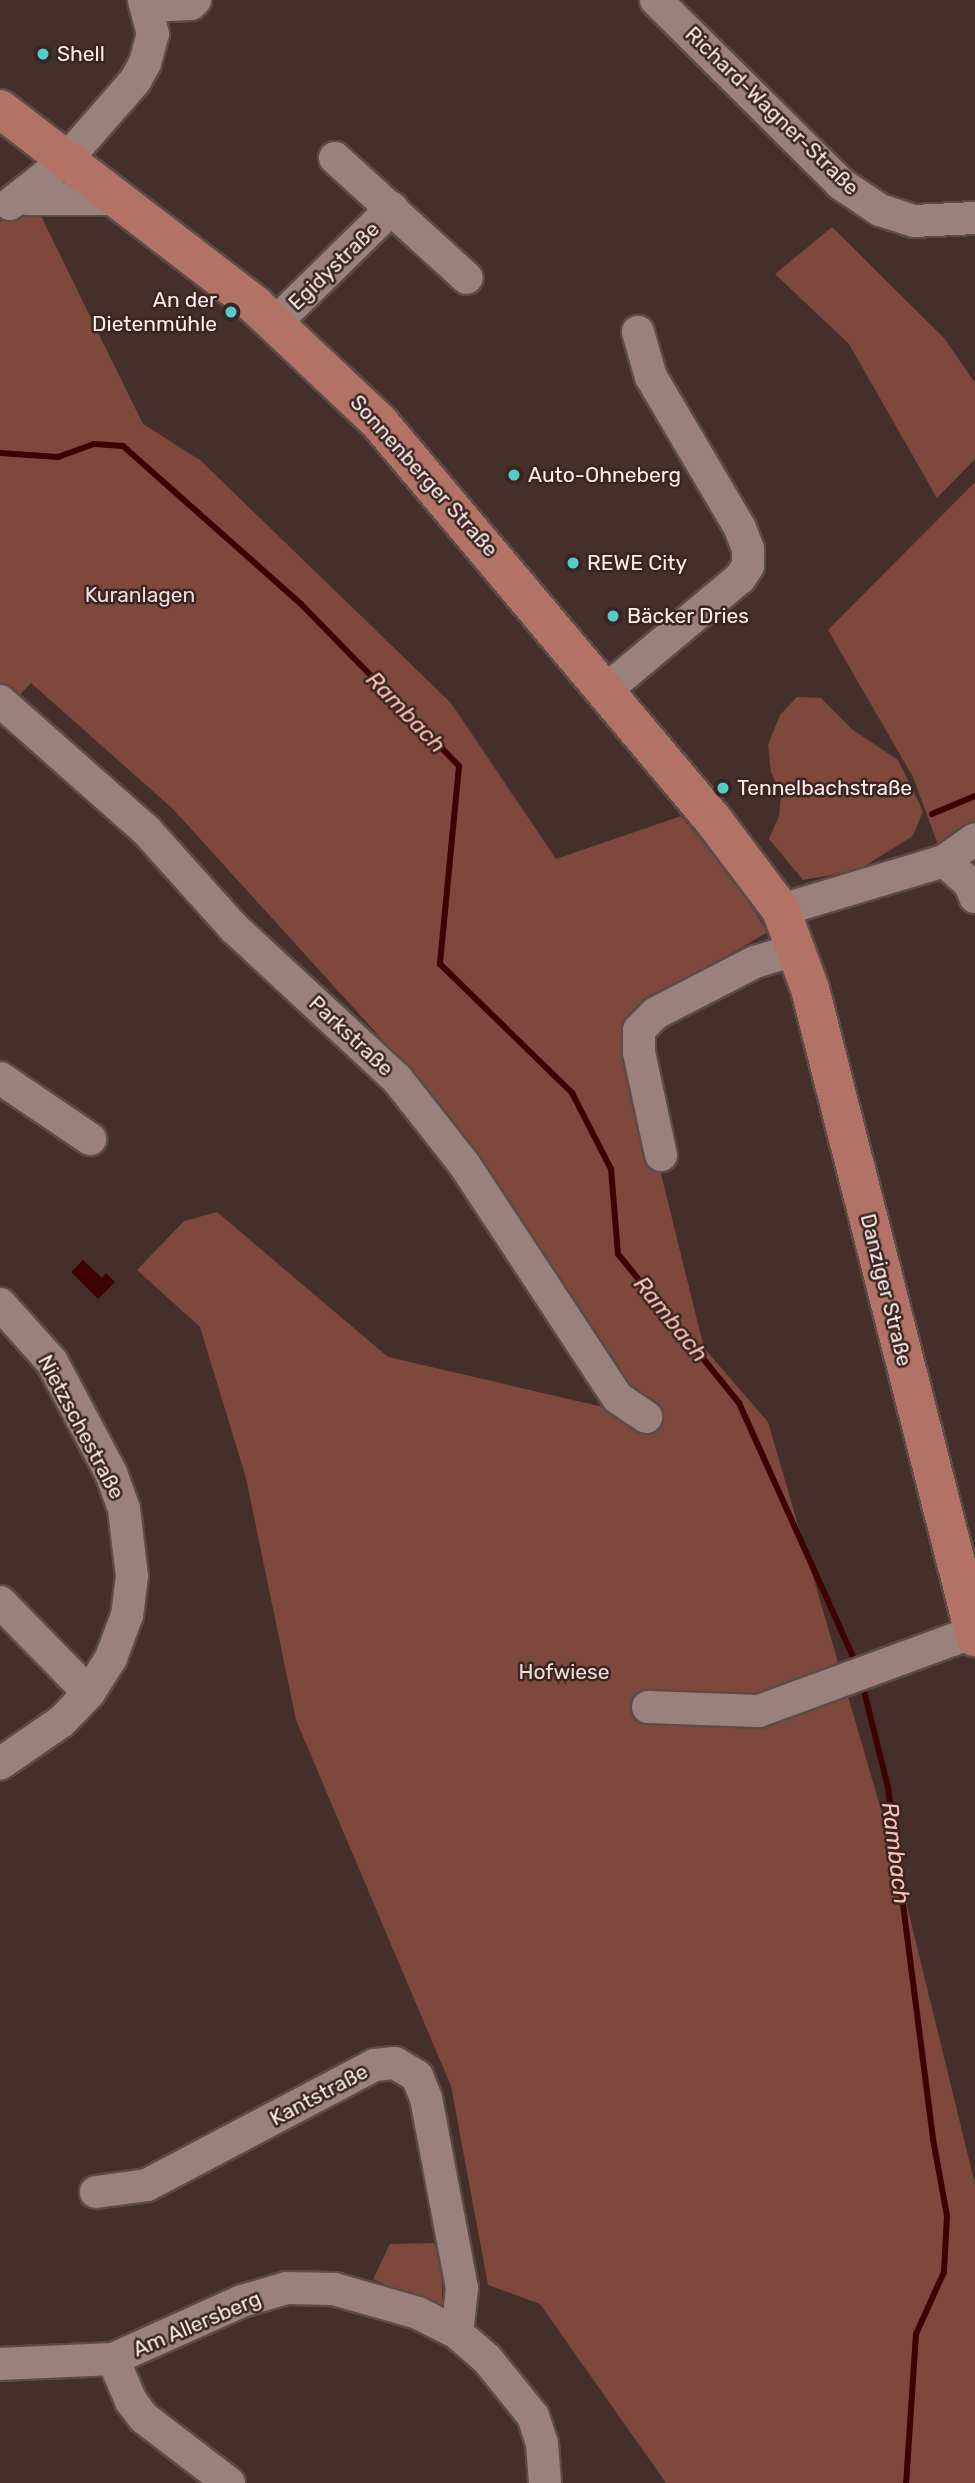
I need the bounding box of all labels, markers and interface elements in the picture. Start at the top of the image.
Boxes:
street label: Richard-Wagner-Straße [680,22,864,200]
place label: Shell [57,41,105,67]
marker: Shell [35,46,51,62]
street label: Egidystraße [283,217,385,315]
place label: An der Dietenmühle [92,287,217,337]
marker: An der Dietenmühle [223,304,239,320]
street label: Sonnenberger Straße [345,390,503,562]
place label: Auto-Ohneberg [528,462,681,488]
marker: Auto-Ohneberg [506,467,522,483]
place label: REWE City [587,550,687,576]
marker: REWE City [565,555,581,571]
park label: Kuranlagen [85,582,195,608]
place label: Bäcker Dries [627,603,749,629]
marker: Bäcker Dries [605,608,621,624]
water label: Rambach [360,665,452,759]
place label: Tennelbachstraße [737,775,912,801]
marker: Tennelbachstraße [715,780,731,796]
street label: Parkstraße [304,991,398,1081]
street label: Danziger Straße [855,1211,917,1369]
water label: Rambach [628,1270,714,1368]
street label: Nietzschestraße [32,1351,130,1503]
park label: Hofwiese [518,1659,610,1685]
water label: Rambach [876,1800,916,1906]
street label: Kantstraße [266,2059,372,2131]
street label: Am Allersberg [129,2286,265,2362]

